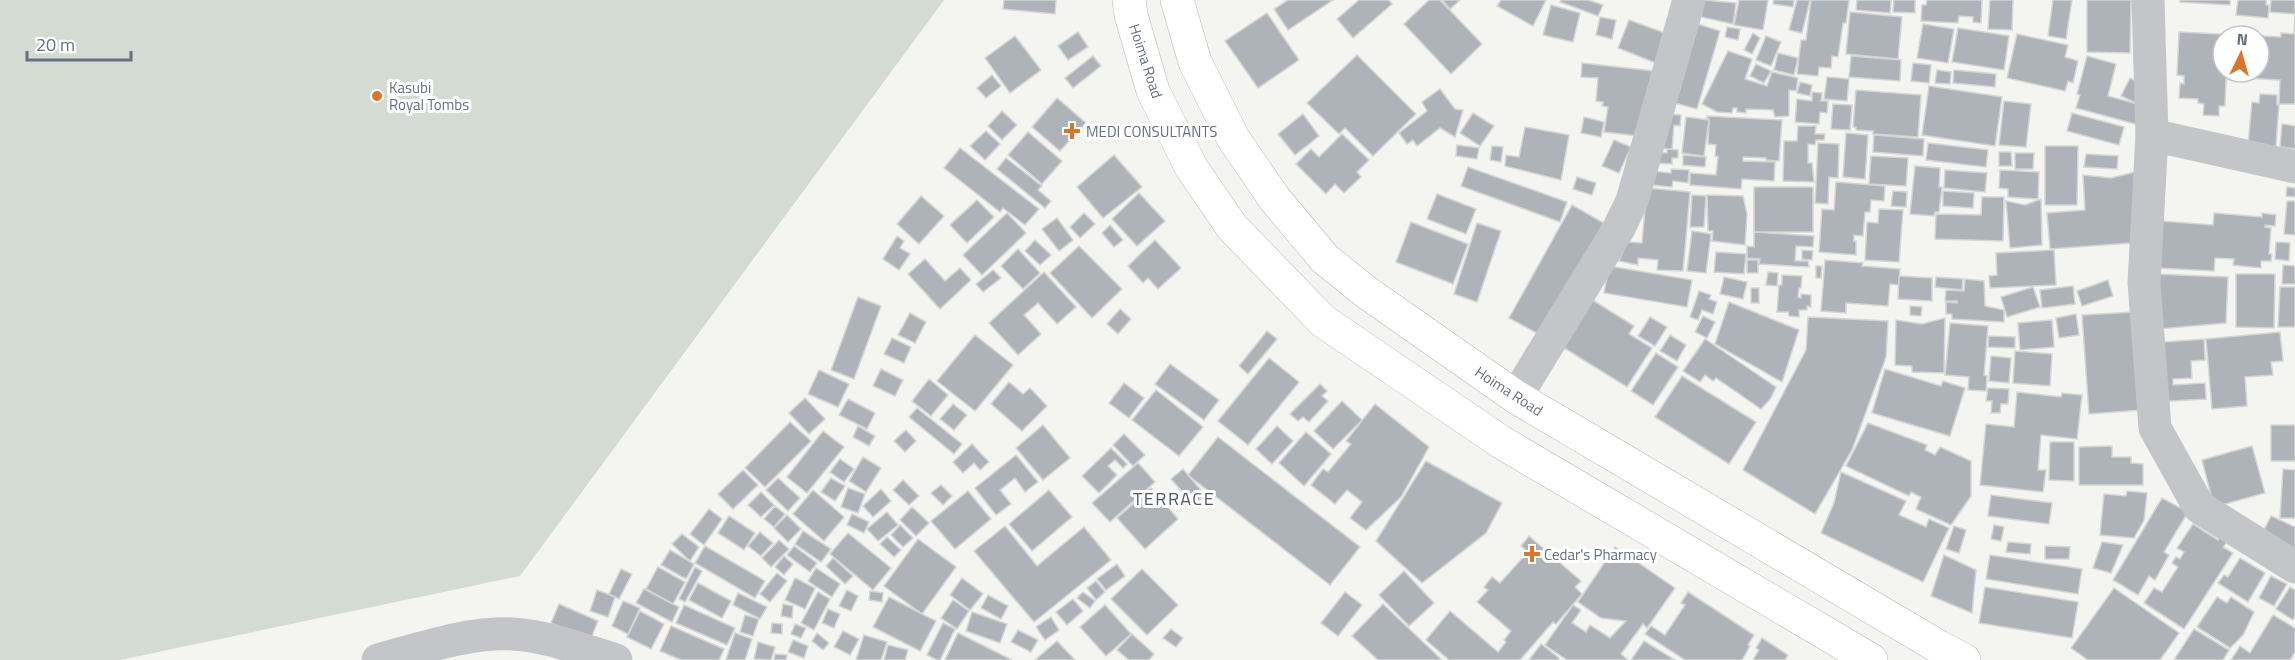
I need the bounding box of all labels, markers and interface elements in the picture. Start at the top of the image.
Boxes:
street label: Hoima Road [1123,21,1169,101]
scale bar [27,24,130,62]
north arrow [2211,24,2271,84]
text: N [2236,27,2249,51]
text: 20 m [36,31,75,58]
place label: Kasubi Royal Tombs [389,76,469,116]
marker: Kasubi Royal Tombs [370,89,384,103]
place label: MEDI CONSULTANTS [1086,120,1217,143]
marker: MEDI CONSULTANTS [1063,122,1081,140]
street label: Hoima Road [1470,360,1548,422]
district label: TERRACE [1133,485,1215,512]
place label: Cedar's Pharmacy [1544,543,1657,566]
marker: Cedar's Pharmacy [1525,547,1539,561]

